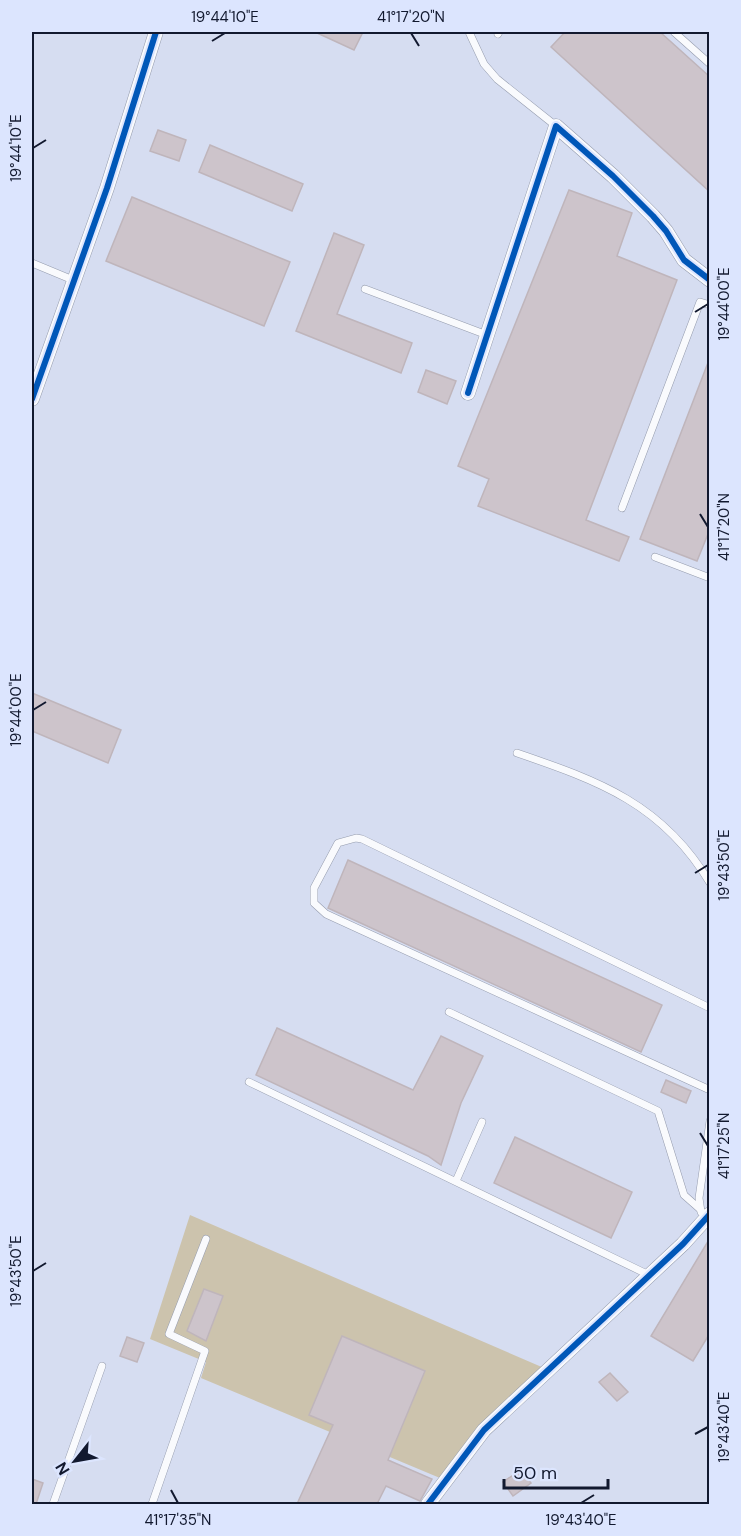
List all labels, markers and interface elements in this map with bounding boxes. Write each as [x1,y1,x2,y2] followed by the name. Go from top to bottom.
[191,7,259,27] text: 19°44'10"E
[377,7,445,27] text: 41°17'20"N
[6,114,26,182] text: 19°44'10"E
[714,267,734,341] text: 19°44'00"E
[714,493,734,561] text: 41°17'20"N
[6,673,26,747] text: 19°44'00"E
[714,829,734,901] text: 19°43'50"E
[714,1113,734,1179] text: 41°17'25"N
[6,1235,26,1307] text: 19°43'50"E
[714,1391,734,1463] text: 19°43'40"E
[45,1431,105,1491] north arrow
[504,1452,608,1490] scale bar
[51,1458,75,1479] text: N
[513,1461,557,1485] text: 50 m
[145,1510,211,1530] text: 41°17'35"N
[545,1510,617,1530] text: 19°43'40"E

